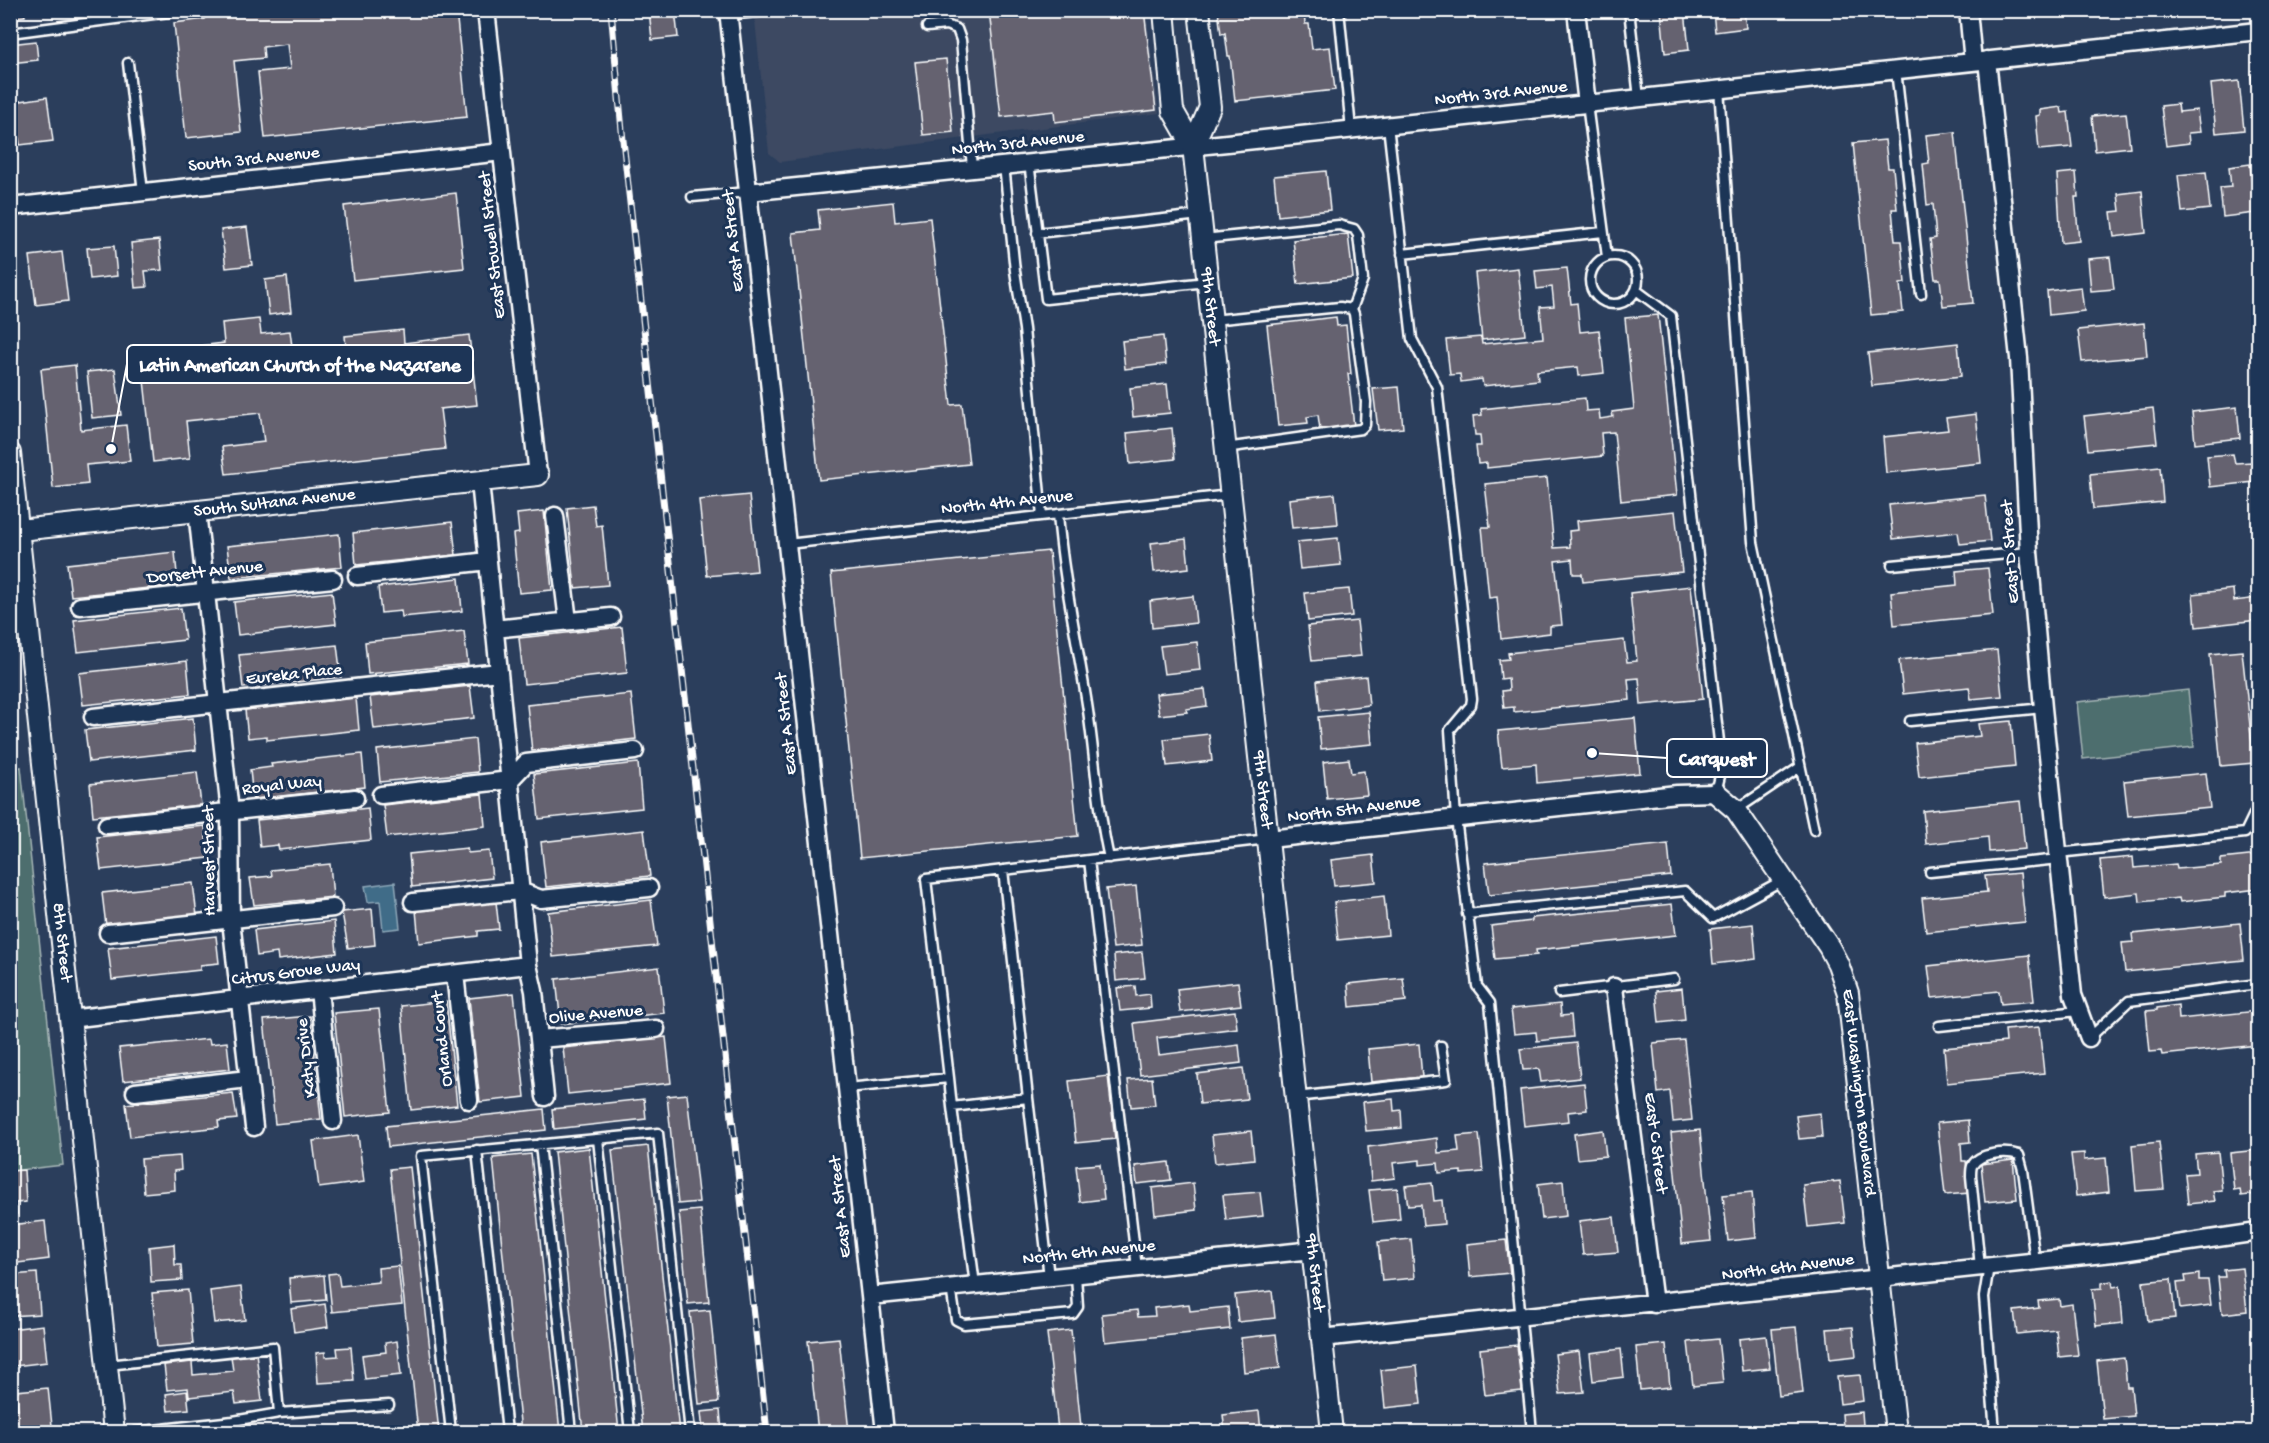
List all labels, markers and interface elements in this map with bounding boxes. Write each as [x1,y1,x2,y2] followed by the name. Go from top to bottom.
[1434,77,1569,111] street label: North 3rd Avenue
[951,127,1086,161] street label: North 3rd Avenue
[187,143,321,177] street label: South 3rd Avenue
[475,169,511,320] street label: East Stowell Street
[718,187,750,293] street label: East A Street
[1196,265,1225,348] street label: 9th Street
[127,345,473,383] callout: Latin American Church of the Nazarene
[139,356,462,379] text: Latin American Church of the Nazarene
[193,484,357,522] street label: South Sultana Avenue
[940,486,1075,520] street label: North 4th Avenue
[1997,498,2025,604] street label: East D Street
[145,556,265,590] street label: Dorsett Avenue
[245,659,344,691] street label: Eureka Place
[771,670,803,776] street label: East A Street
[1667,739,1767,777] callout: Carquest
[1248,748,1277,831] street label: 9th Street
[1678,750,1757,773] text: Carquest
[241,771,323,801] street label: Royal Way
[1286,791,1422,829] street label: North 5th Avenue
[199,804,221,916] street label: Harvest Street
[47,902,77,984] street label: 8th Street
[230,955,362,991] street label: Citrus Grove Way
[1837,988,1881,1199] street label: East Washington Boulevard
[427,989,458,1088] street label: Orland Court
[548,1000,645,1030] street label: Olive Avenue
[292,1017,322,1099] street label: Katy Drive
[1638,1091,1672,1196] street label: East C Street
[825,1153,857,1259] street label: East A Street
[1300,1232,1330,1314] street label: 9th Street
[1022,1236,1157,1270] street label: North 6th Avenue
[1721,1249,1856,1287] street label: North 6th Avenue

